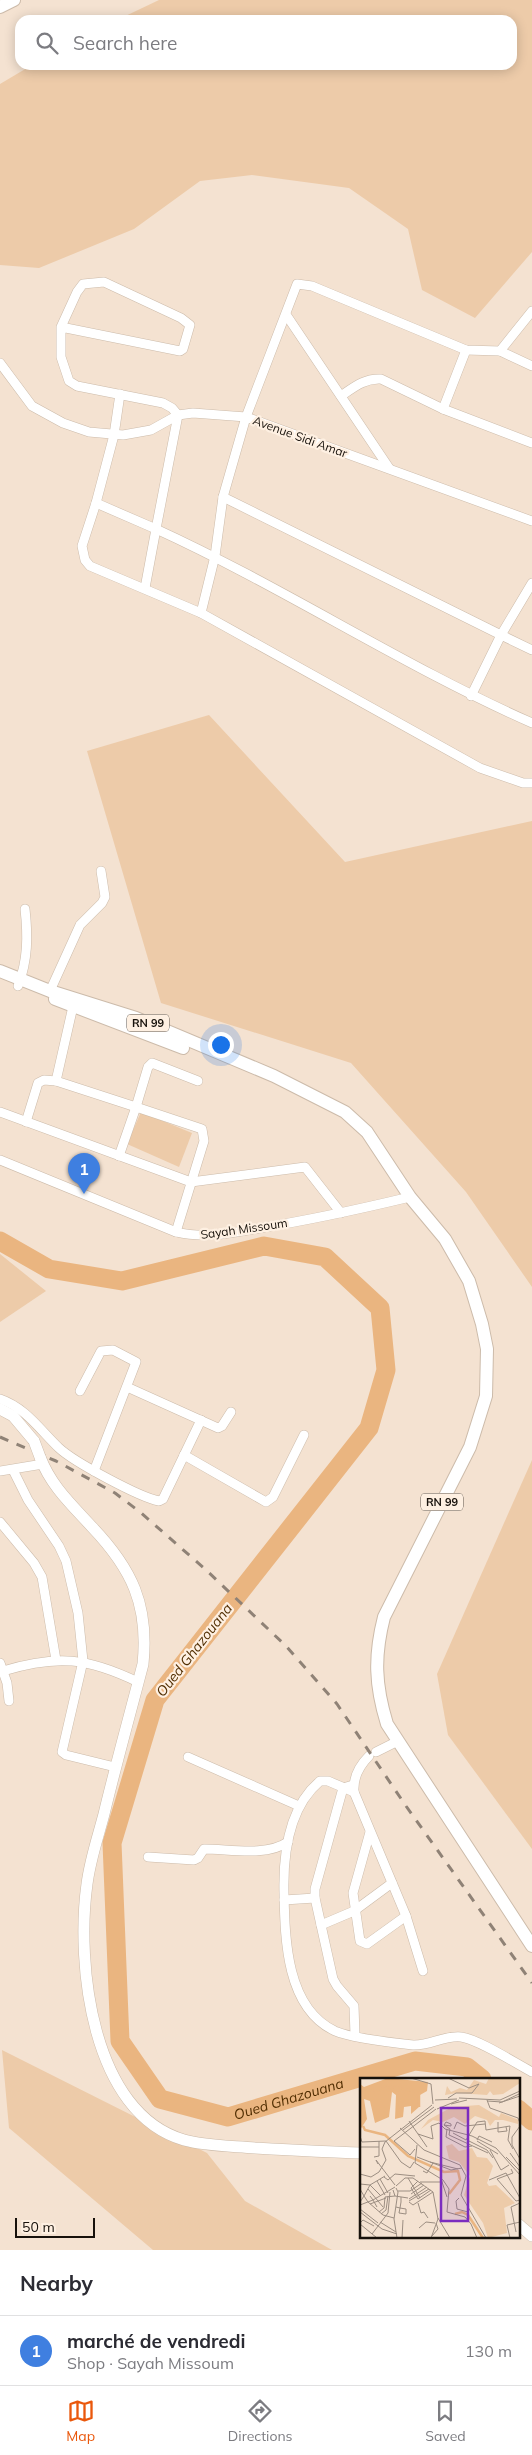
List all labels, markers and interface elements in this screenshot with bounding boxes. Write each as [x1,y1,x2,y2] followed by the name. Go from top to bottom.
[15,15,517,70] search box
[33,29,61,57] icon: search
[73,31,177,55] text: Search here
[251,412,350,461] street label: Avenue Sidi Amar
[127,1014,169,1032] road number: RN 99
[208,1032,234,1058] your location
[68,1153,100,1194] pin: 1
[200,1215,288,1242] street label: Sayah Missoum
[421,1494,463,1510] road number: RN 99
[152,1600,236,1700] water label: Oued Ghazouana
[232,2074,346,2124] water label: Oued Ghazouana
[360,2078,520,2238] inset map
[15,2215,95,2238] scale bar
[22,2218,55,2236] text: 50 m
[20,2270,93,2296] text: Nearby
[67,2329,246,2353] text: marché de vendredi
[31,2341,41,2361] text: 1
[465,2341,512,2361] text: 130 m
[67,2353,234,2373] text: Shop · Sayah Missoum
[66,2397,95,2445] tab: Map
[228,2397,293,2445] tab: Directions
[425,2397,466,2445] tab: Saved

